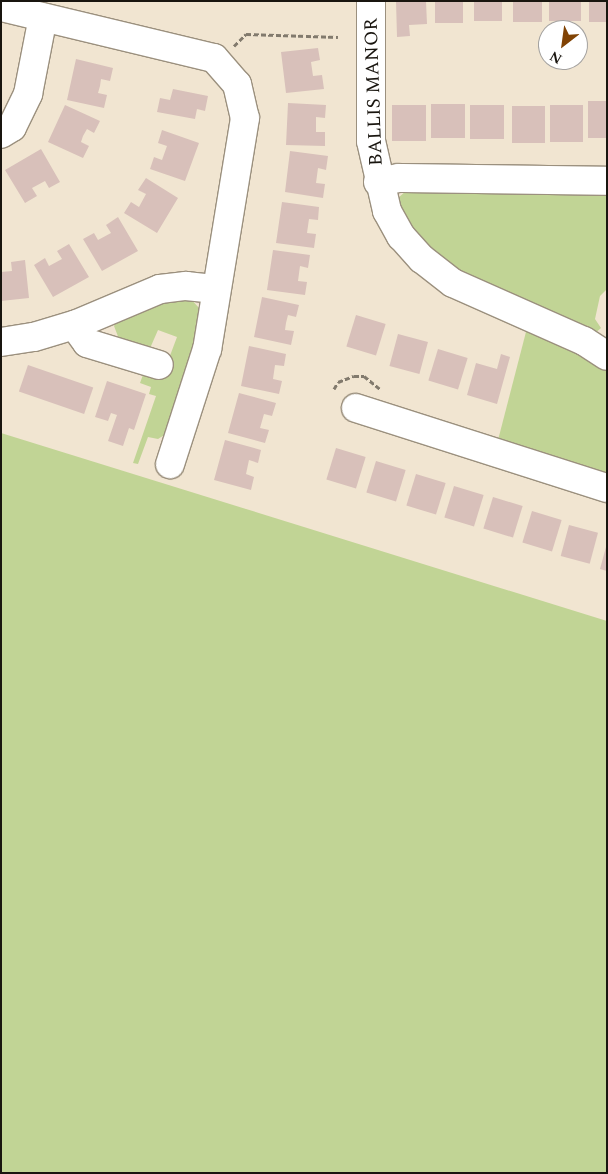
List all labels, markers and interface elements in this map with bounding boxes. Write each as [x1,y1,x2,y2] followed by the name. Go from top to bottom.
[360,18,388,166] street label: BALLIS MANOR
[538,20,588,70] north arrow
[546,46,566,70] text: N

